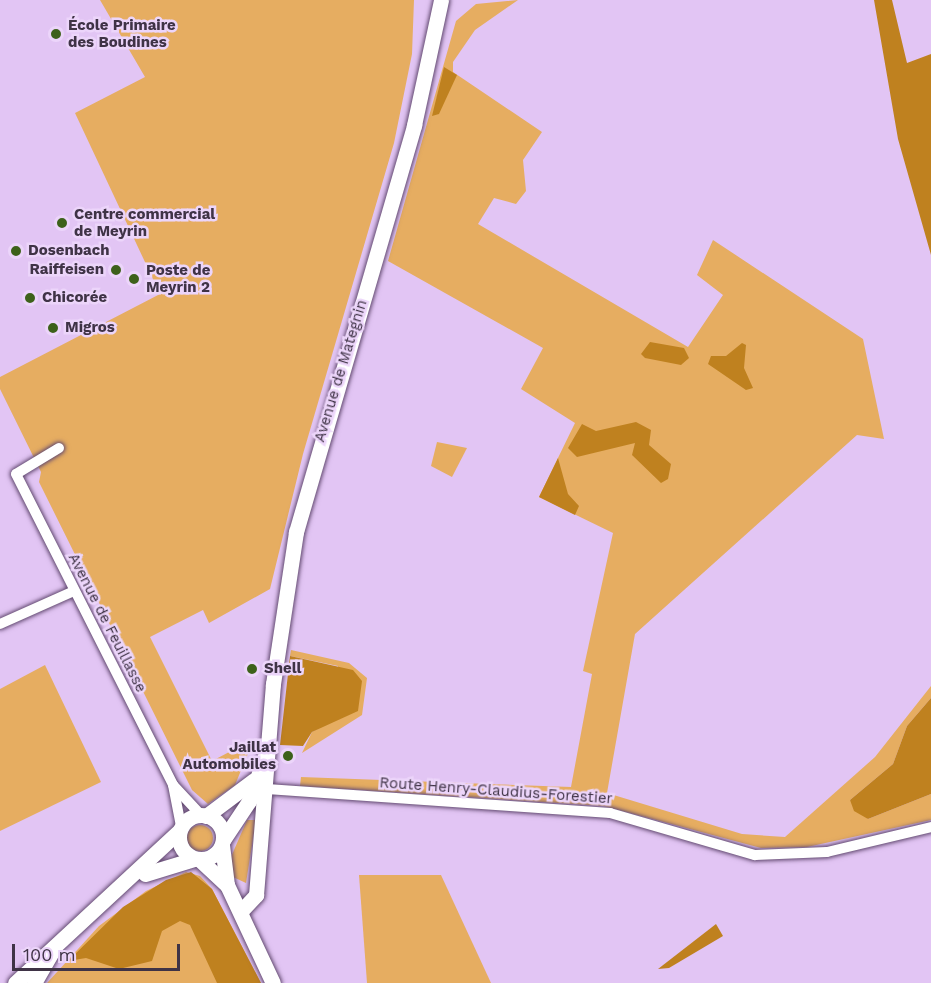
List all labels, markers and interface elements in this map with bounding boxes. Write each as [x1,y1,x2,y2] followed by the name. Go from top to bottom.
[68,16,176,51] place label: École Primaire des Boudines
[49,27,63,41] marker: École Primaire des Boudines
[74,205,215,240] place label: Centre commercial de Meyrin
[55,216,69,230] marker: Centre commercial de Meyrin
[28,242,109,260] place label: Dosenbach
[9,244,23,258] marker: Dosenbach
[29,261,104,279] place label: Raiffeisen
[146,261,210,296] place label: Poste de Meyrin 2
[109,263,123,277] marker: Raiffeisen
[127,272,141,286] marker: Poste de Meyrin 2
[42,289,107,307] place label: Chicorée
[23,291,37,305] marker: Chicorée
[311,298,371,444] street label: Avenue de Mategnin
[65,319,115,337] place label: Migros
[46,321,60,335] marker: Migros
[64,550,150,696] street label: Avenue de Feuillasse
[264,660,301,678] place label: Shell
[245,662,259,676] marker: Shell
[183,738,276,773] place label: Jaillat Automobiles
[281,749,295,763] marker: Jaillat Automobiles
[379,774,613,808] street label: Route Henry-Claudius-Forestier
[15,932,183,970] scale bar
[23,944,76,965] text: 100 m

